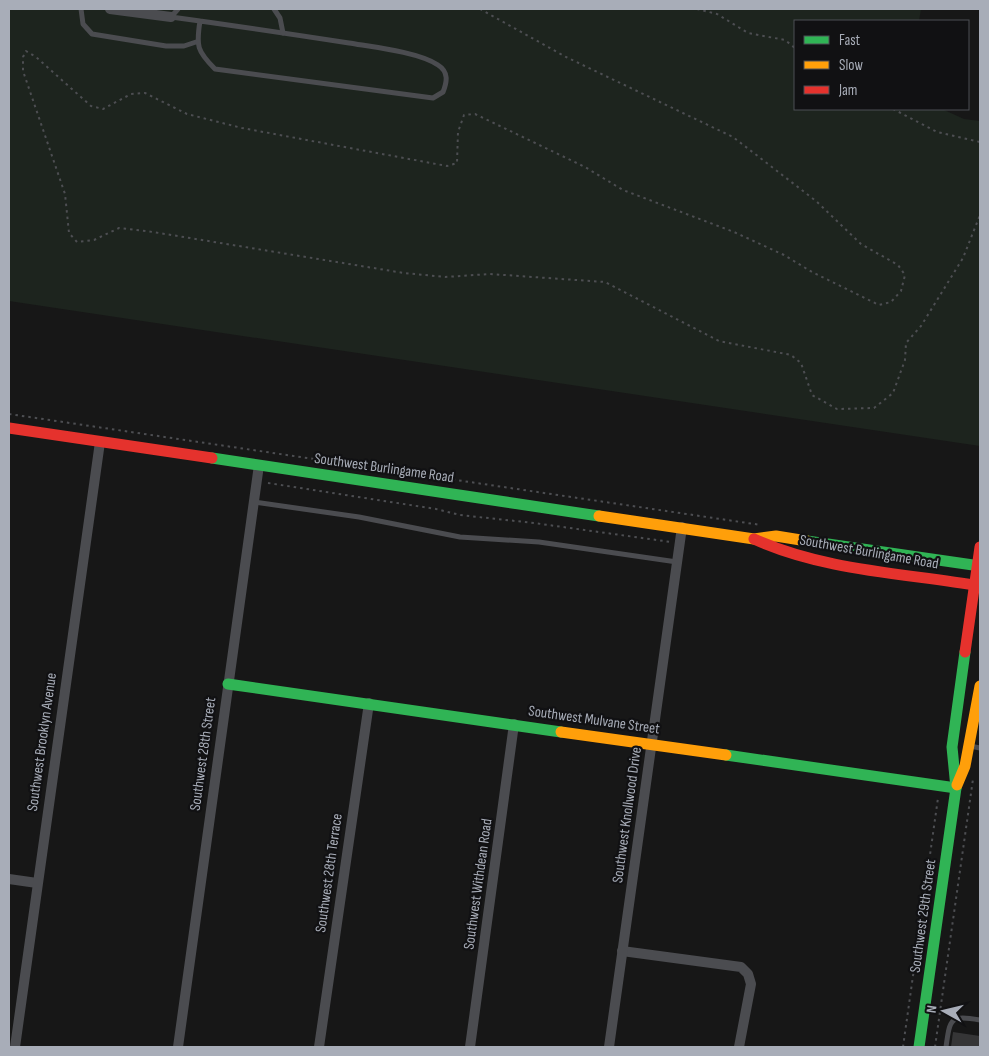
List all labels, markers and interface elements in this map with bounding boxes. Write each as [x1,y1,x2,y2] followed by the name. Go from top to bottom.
[794,20,969,110] legend
[839,31,861,50] text: Fast
[839,56,863,75] text: Slow
[838,81,857,100] text: Jam
[313,449,455,487] street label: Southwest Burlingame Road
[798,530,940,574] street label: Southwest Burlingame Road
[23,672,61,812] street label: Southwest Brooklyn Avenue
[186,696,220,812] street label: Southwest 28th Street
[527,701,661,739] street label: Southwest Mulvane Street
[608,746,646,884] street label: Southwest Knollwood Drive
[311,812,347,934] street label: Southwest 28th Terrace
[459,817,497,951] street label: Southwest Withdean Road
[906,858,940,974] street label: Southwest 29th Street
[919,986,969,1036] north arrow
[923,1004,941,1014] text: N

